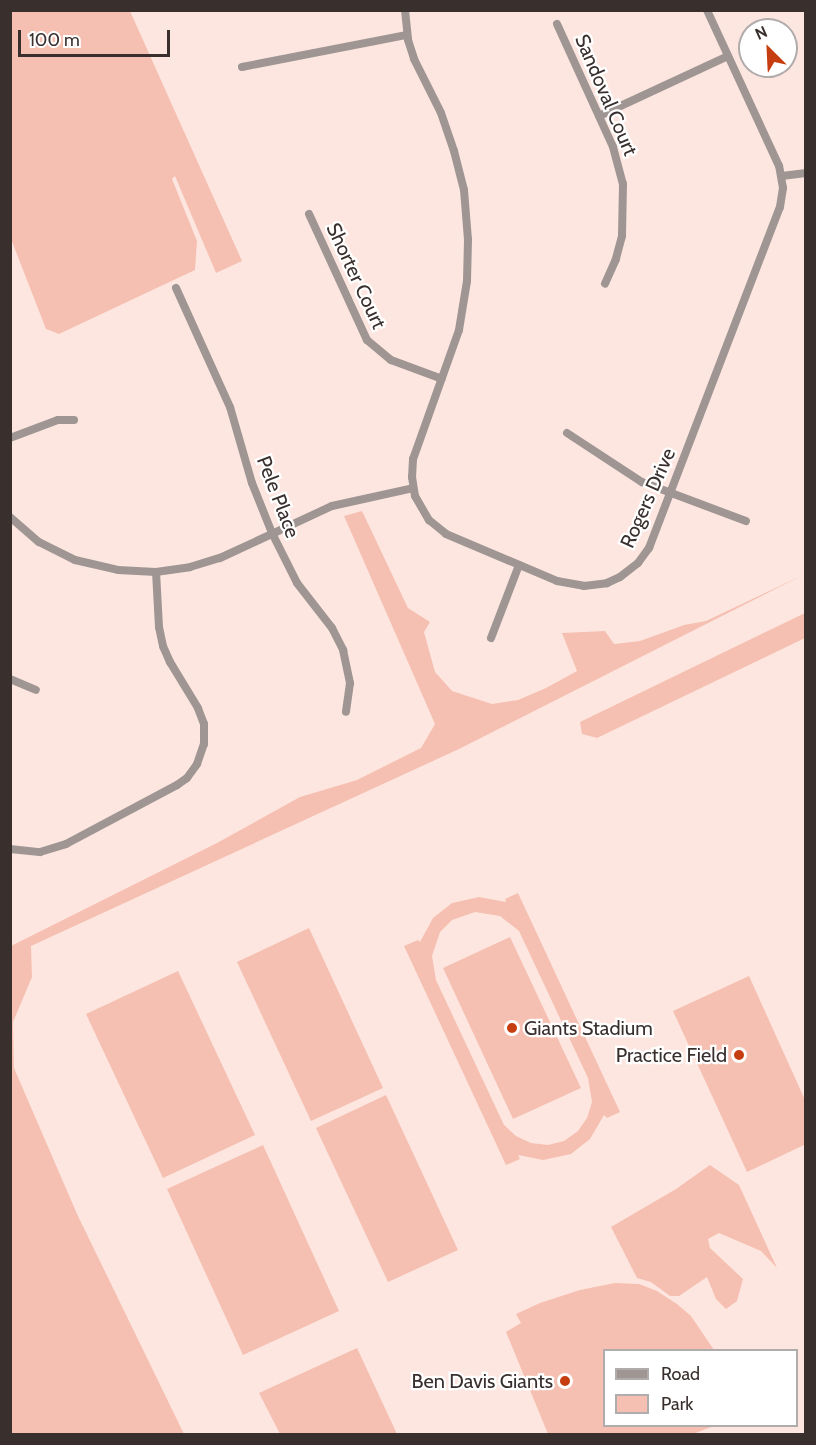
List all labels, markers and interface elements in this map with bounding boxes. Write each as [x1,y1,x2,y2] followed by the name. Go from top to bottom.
[21,18,172,56] scale bar
[738,18,798,78] north arrow
[752,22,770,44] text: N
[29,29,80,51] text: 100 m
[570,31,642,159] street label: Sandoval Court
[321,219,391,333] street label: Shorter Court
[615,444,681,552] street label: Rogers Drive
[251,453,305,541] street label: Pele Place
[524,1016,653,1040] place label: Giants Stadium
[505,1021,519,1035] marker: Giants Stadium
[616,1043,727,1067] place label: Practice Field
[732,1048,746,1062] marker: Practice Field
[603,1349,798,1427] legend
[661,1363,700,1385] text: Road
[411,1369,553,1393] place label: Ben Davis Giants
[558,1374,572,1388] marker: Ben Davis Giants
[661,1393,693,1415] text: Park

